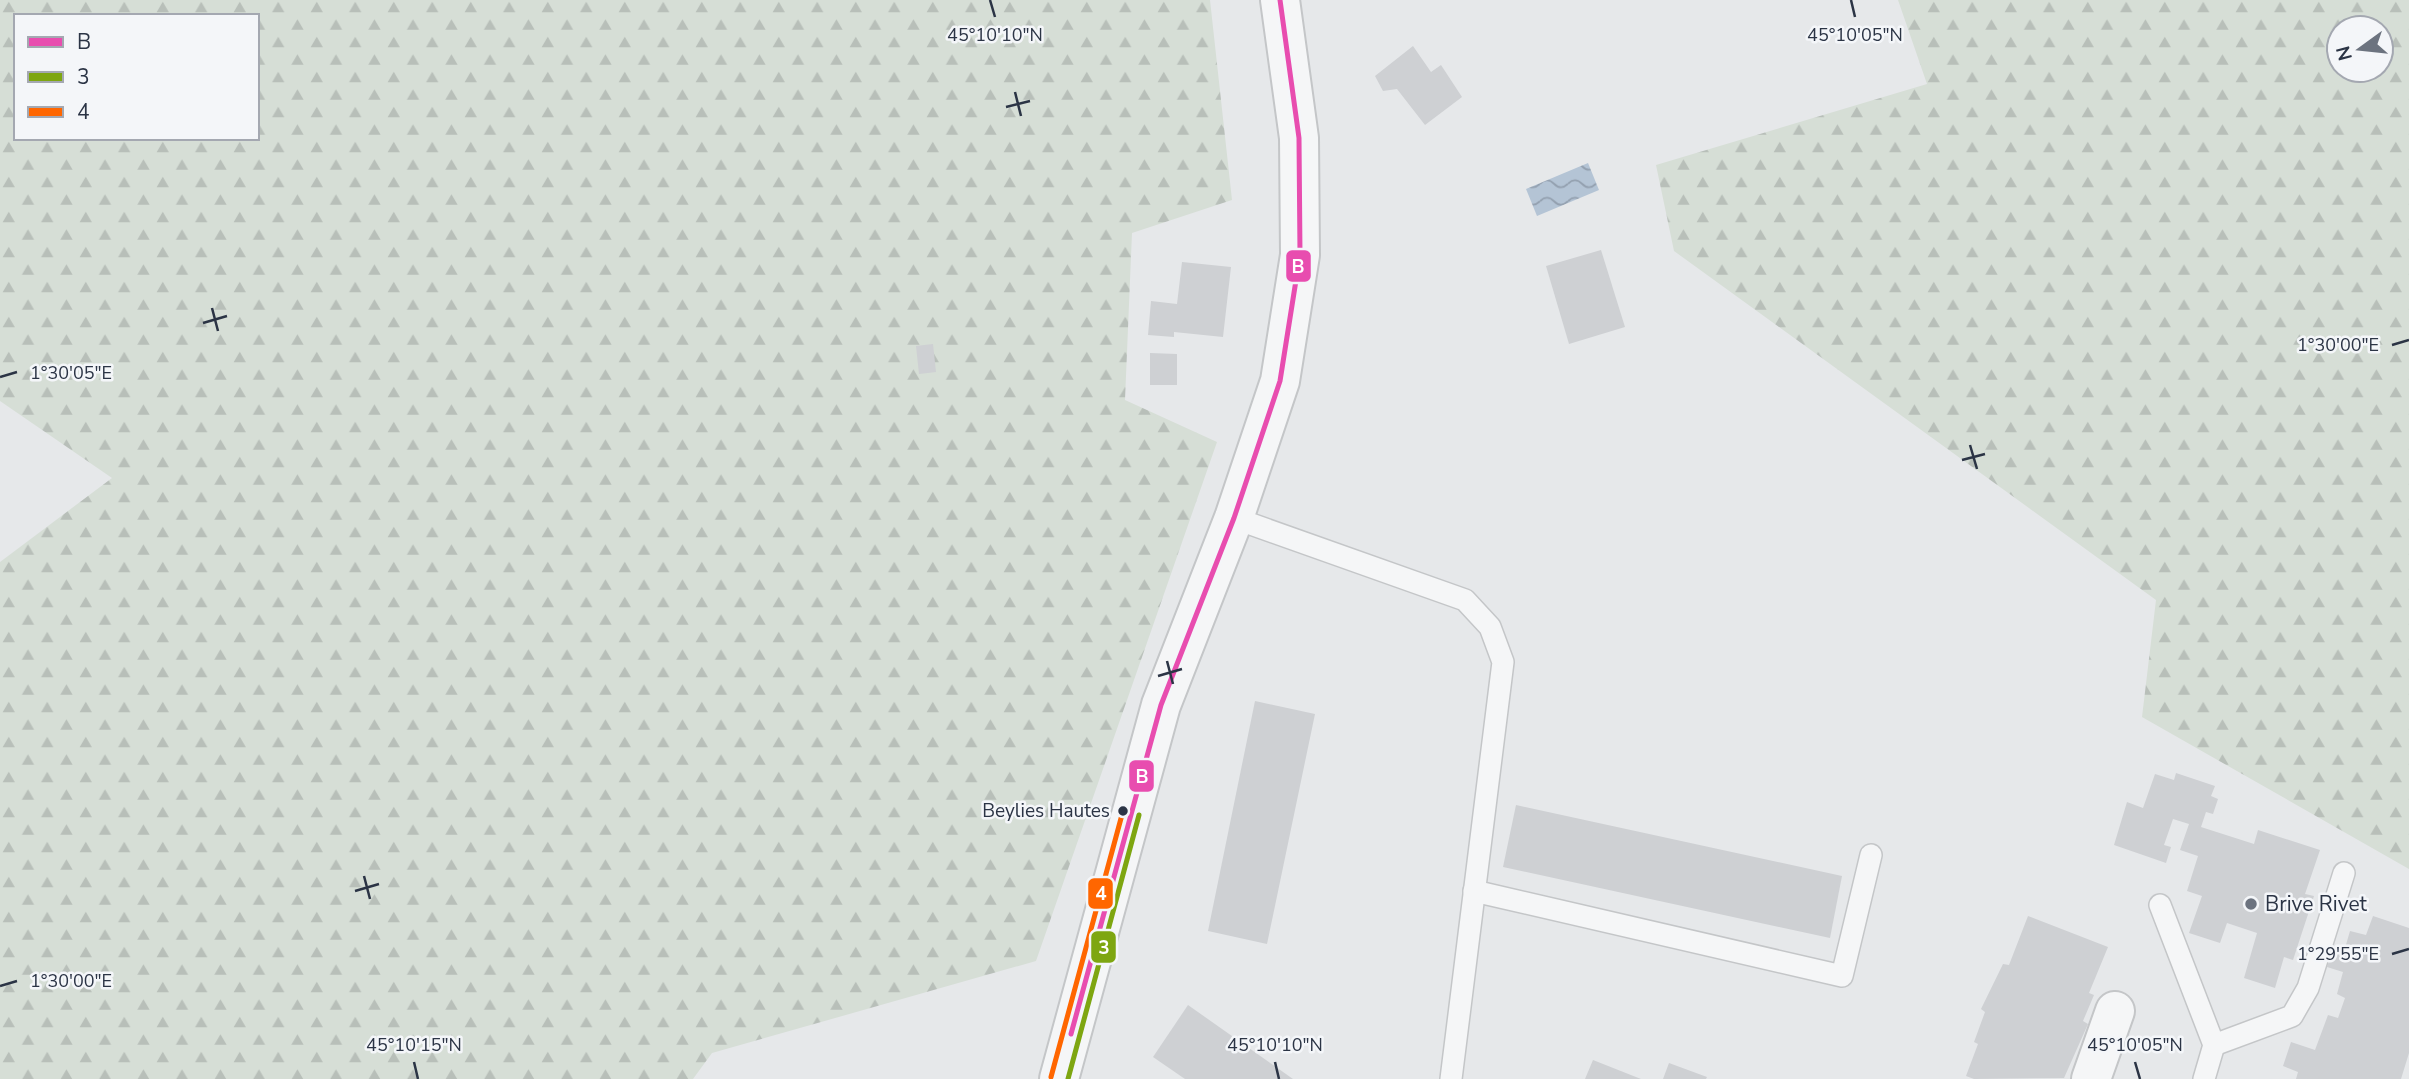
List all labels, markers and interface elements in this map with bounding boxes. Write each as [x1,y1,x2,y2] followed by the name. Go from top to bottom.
[14,14,259,140] legend
[2325,14,2395,84] north arrow
[947,23,1043,47] text: 45°10'10"N
[1807,23,1903,47] text: 45°10'05"N
[77,28,91,56] text: B
[2330,43,2359,63] text: N
[77,63,90,91] text: 3
[77,98,90,126] text: 4
[1285,249,1312,283] line badge: B
[1291,254,1305,280] text: B
[2297,333,2379,357] text: 1°30'00"E
[30,361,112,385] text: 1°30'05"E
[1128,759,1155,793] line badge: B
[1135,764,1149,790] text: B
[982,798,1110,824] place label: Beylies Hautes
[1116,804,1130,818] marker: Beylies Hautes
[1087,877,1114,910] line badge: 4
[1095,881,1107,907] text: 4
[2265,890,2368,918] place label: Brive Rivet
[2243,896,2259,912] marker: Brive Rivet
[1090,930,1117,964] line badge: 3
[1098,935,1110,961] text: 3
[2297,942,2379,966] text: 1°29'55"E
[30,969,112,993] text: 1°30'00"E
[366,1033,462,1057] text: 45°10'15"N
[1227,1033,1323,1057] text: 45°10'10"N
[2087,1033,2183,1057] text: 45°10'05"N

